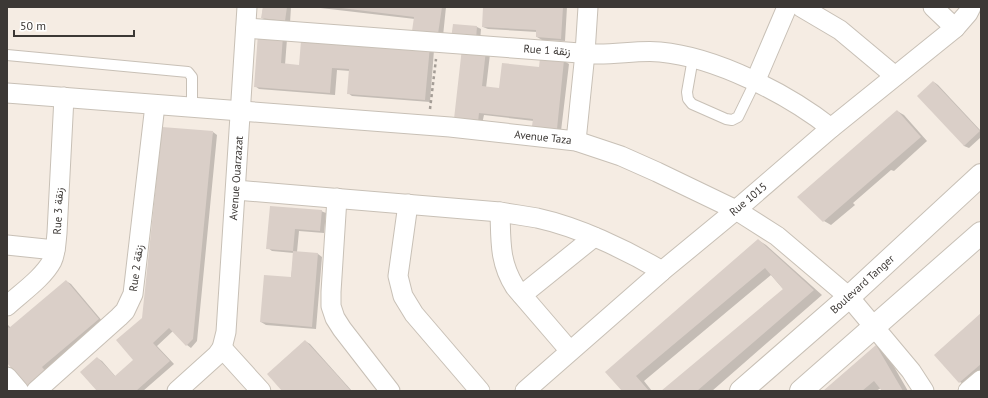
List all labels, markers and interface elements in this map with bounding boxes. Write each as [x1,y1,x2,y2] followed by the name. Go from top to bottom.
[14,12,134,38] scale bar
[20,18,46,33] text: 50 m
[523,41,571,59] street label: Rue 1 زنقة
[514,127,572,147] street label: Avenue Taza
[226,135,246,221] street label: Avenue Ouarzazat
[726,179,770,219] street label: Rue 1015
[50,187,66,235] street label: Rue 3 زنقة
[126,243,146,292] street label: Rue 2 زنقة
[827,251,897,316] street label: Boulevard Tanger

